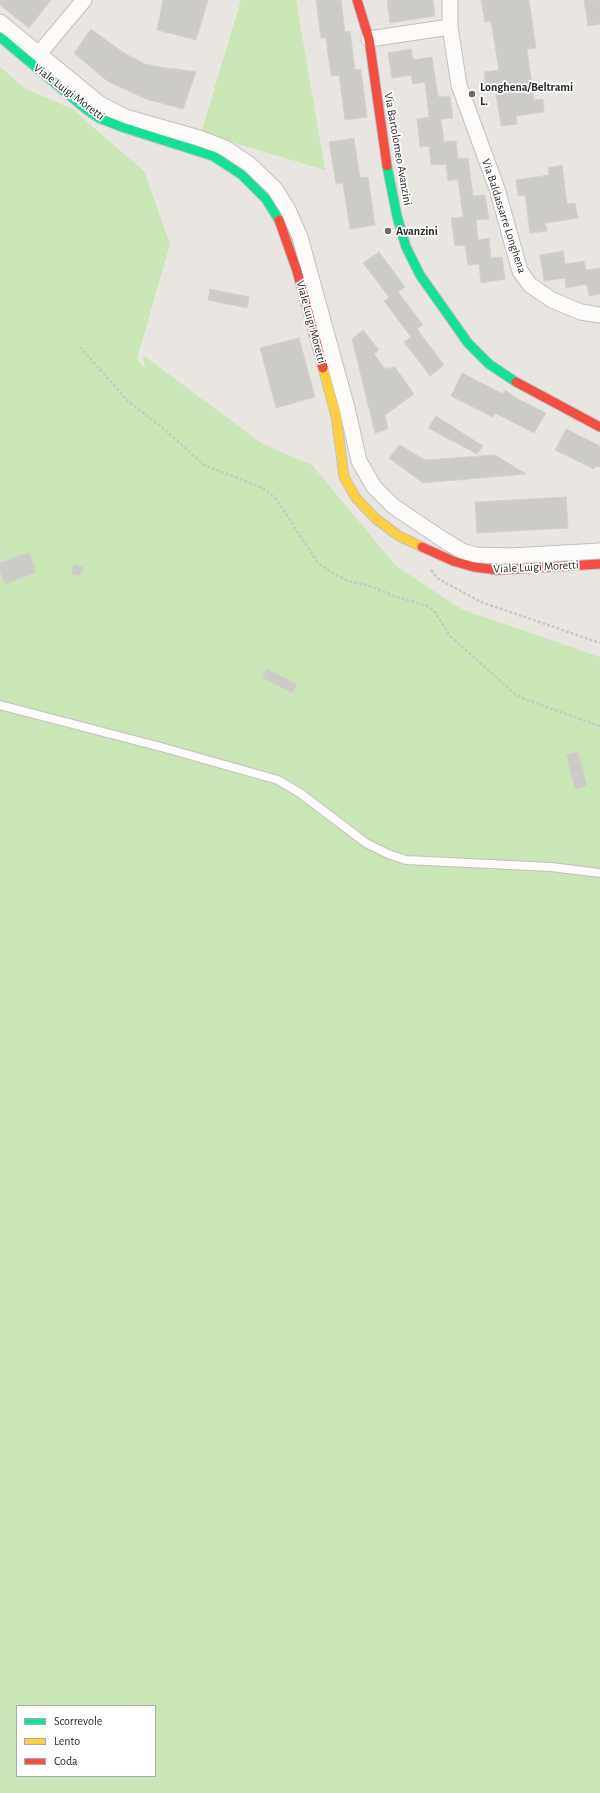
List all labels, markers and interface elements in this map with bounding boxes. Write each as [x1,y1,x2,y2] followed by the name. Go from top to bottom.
[31,61,107,123] street label: Viale Luigi Moretti
[480,80,573,108] place label: Longhena/Beltrami L.
[467,89,477,99] marker: Longhena/Beltrami L.
[381,91,415,207] street label: Via Bartolomeo Avanzini
[479,157,529,275] street label: Via Baldassarre Longhena
[396,224,438,238] place label: Avanzini
[383,226,393,236] marker: Avanzini
[293,279,329,365] street label: Viale Luigi Moretti
[493,558,579,576] street label: Viale Luigi Moretti
[16,1705,156,1777] legend
[54,1715,102,1727] text: Scorrevole
[54,1735,80,1747] text: Lento
[54,1755,78,1767] text: Coda

